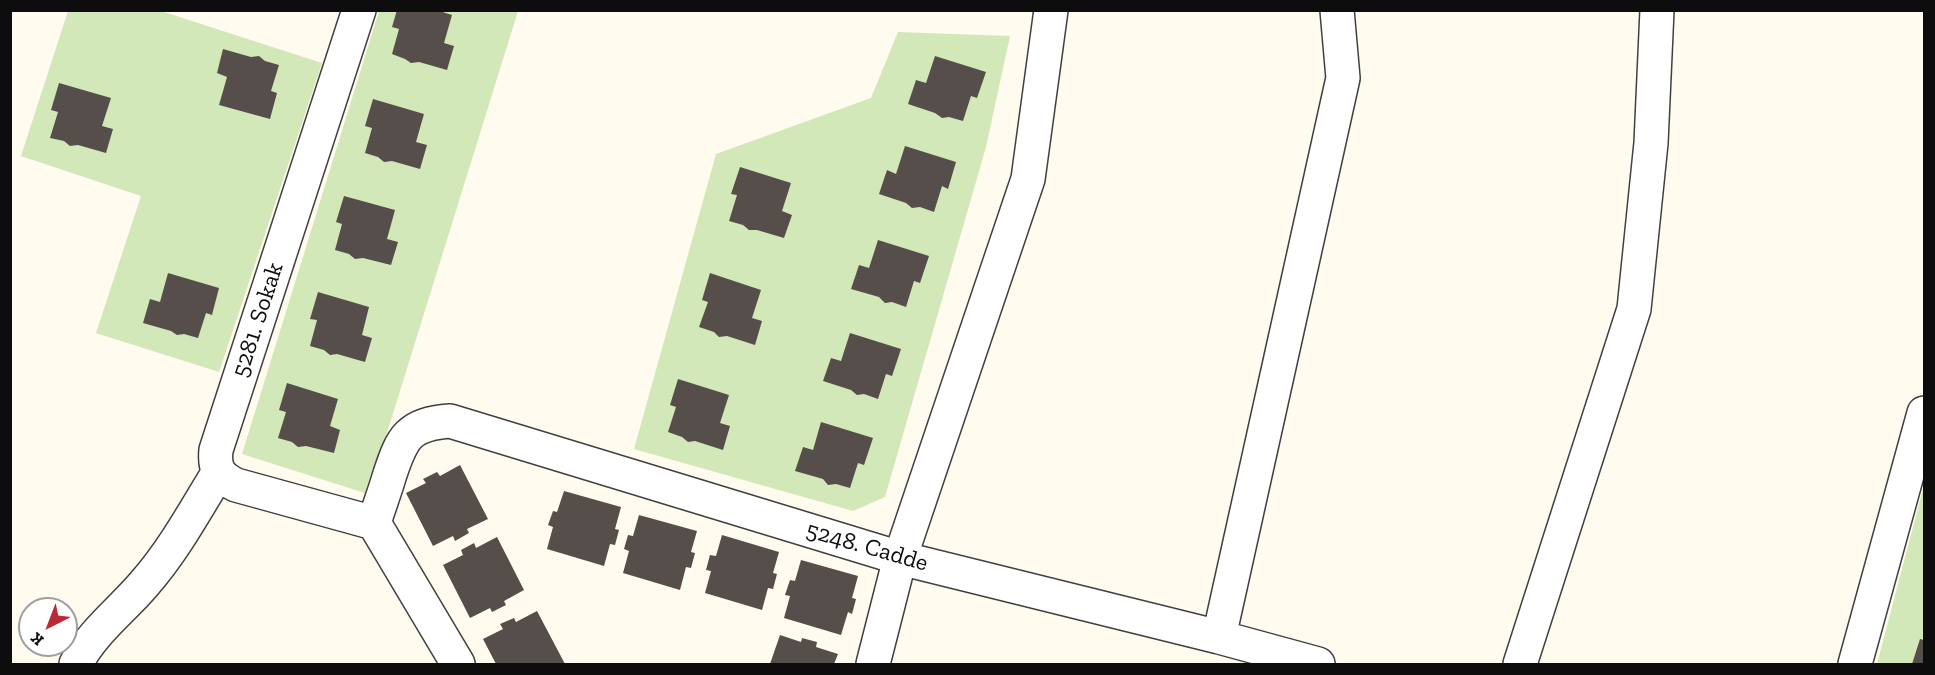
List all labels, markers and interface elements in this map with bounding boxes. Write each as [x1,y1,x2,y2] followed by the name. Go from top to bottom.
[226,259,290,381] street label: 5281. Sokak
[803,516,931,578] street label: 5248. Cadde
[18,597,78,657] north arrow
[27,629,47,650] text: K

